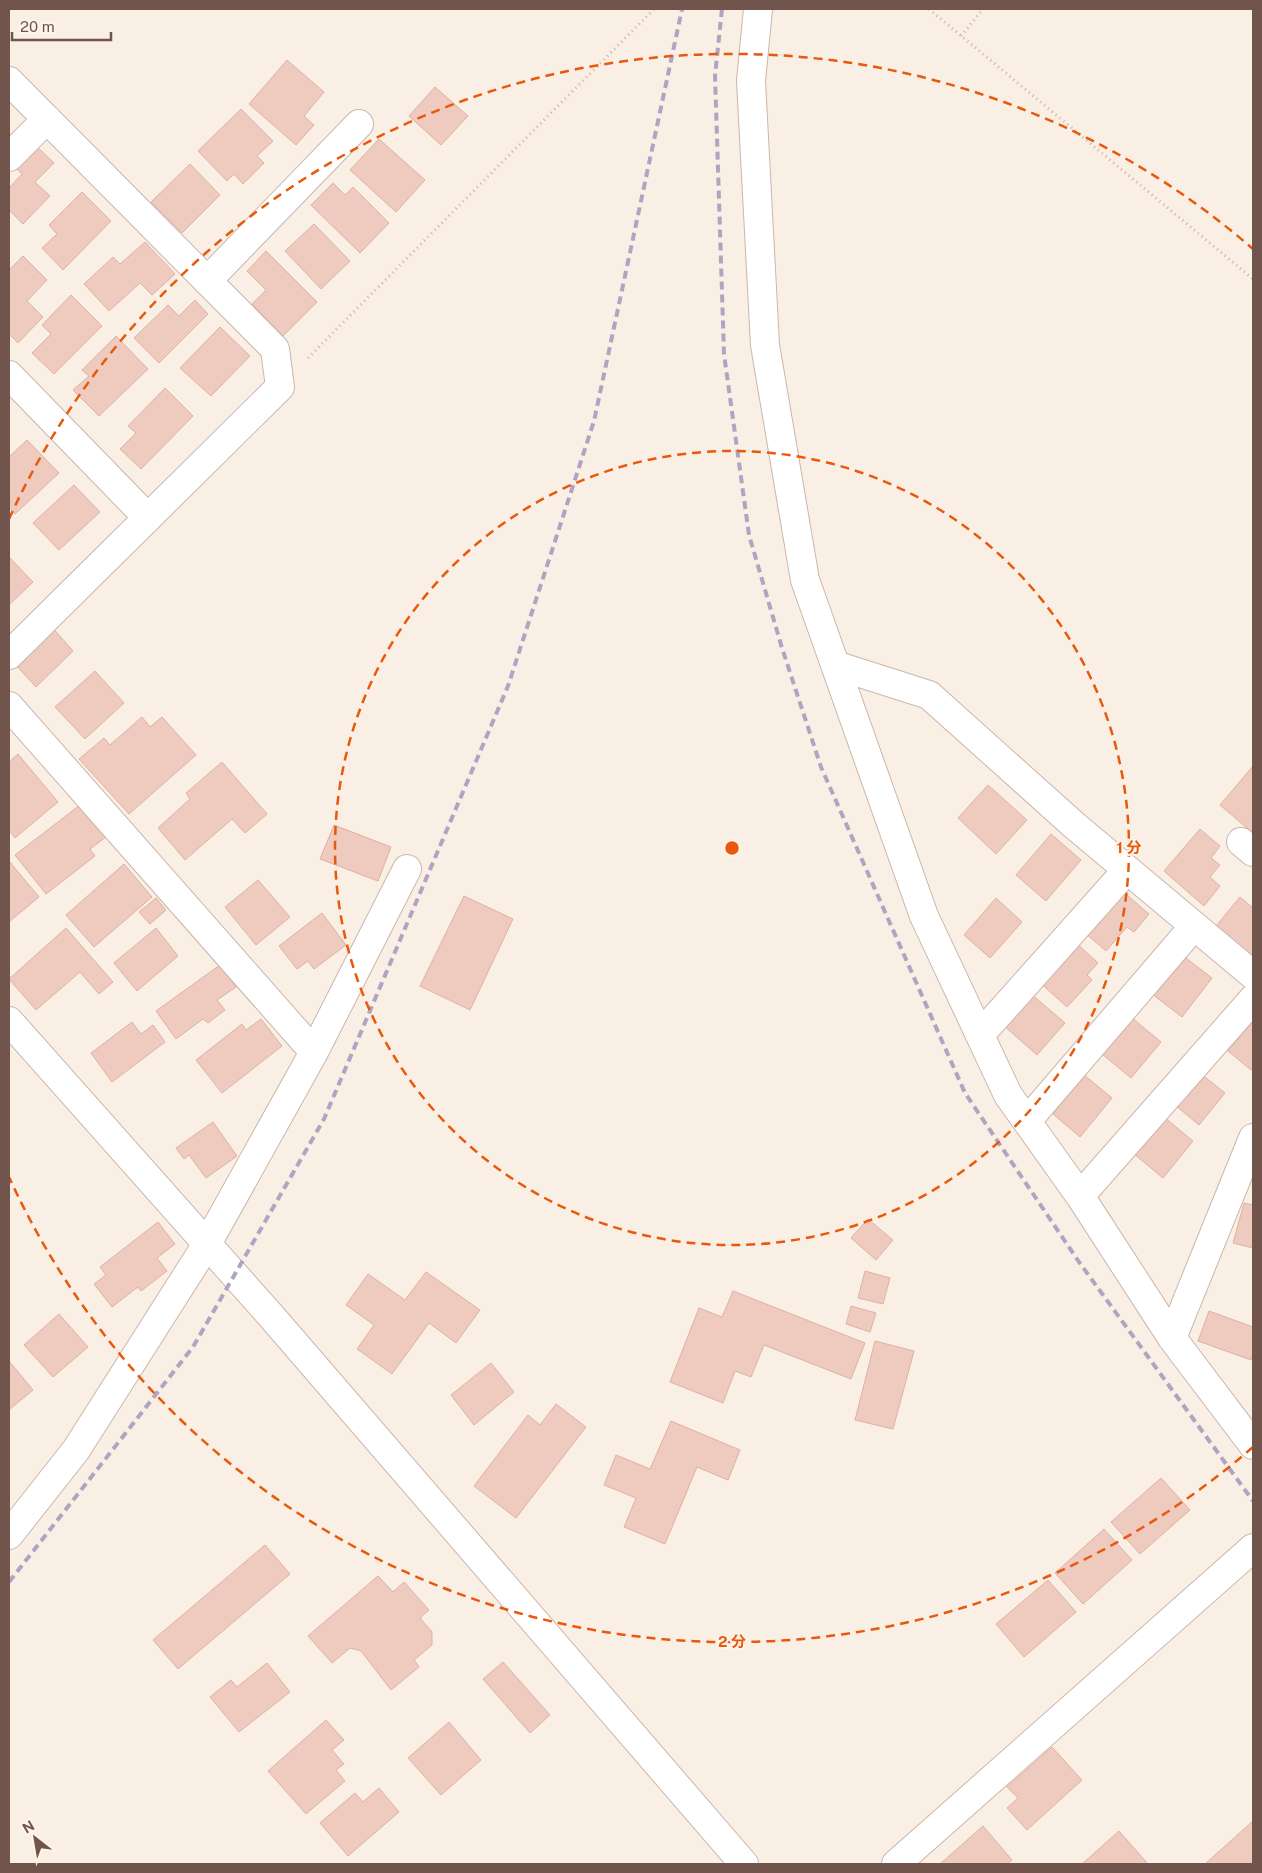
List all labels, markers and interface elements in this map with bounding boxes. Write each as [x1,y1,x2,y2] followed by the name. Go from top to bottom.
[12,10,111,42] scale bar
[20,18,55,35] text: 20 m
[723,839,741,857] centre of rings
[1117,839,1141,856] text: 1 分
[718,1633,746,1650] text: 2 分
[10,1813,60,1863] north arrow
[19,1817,37,1837] text: N

